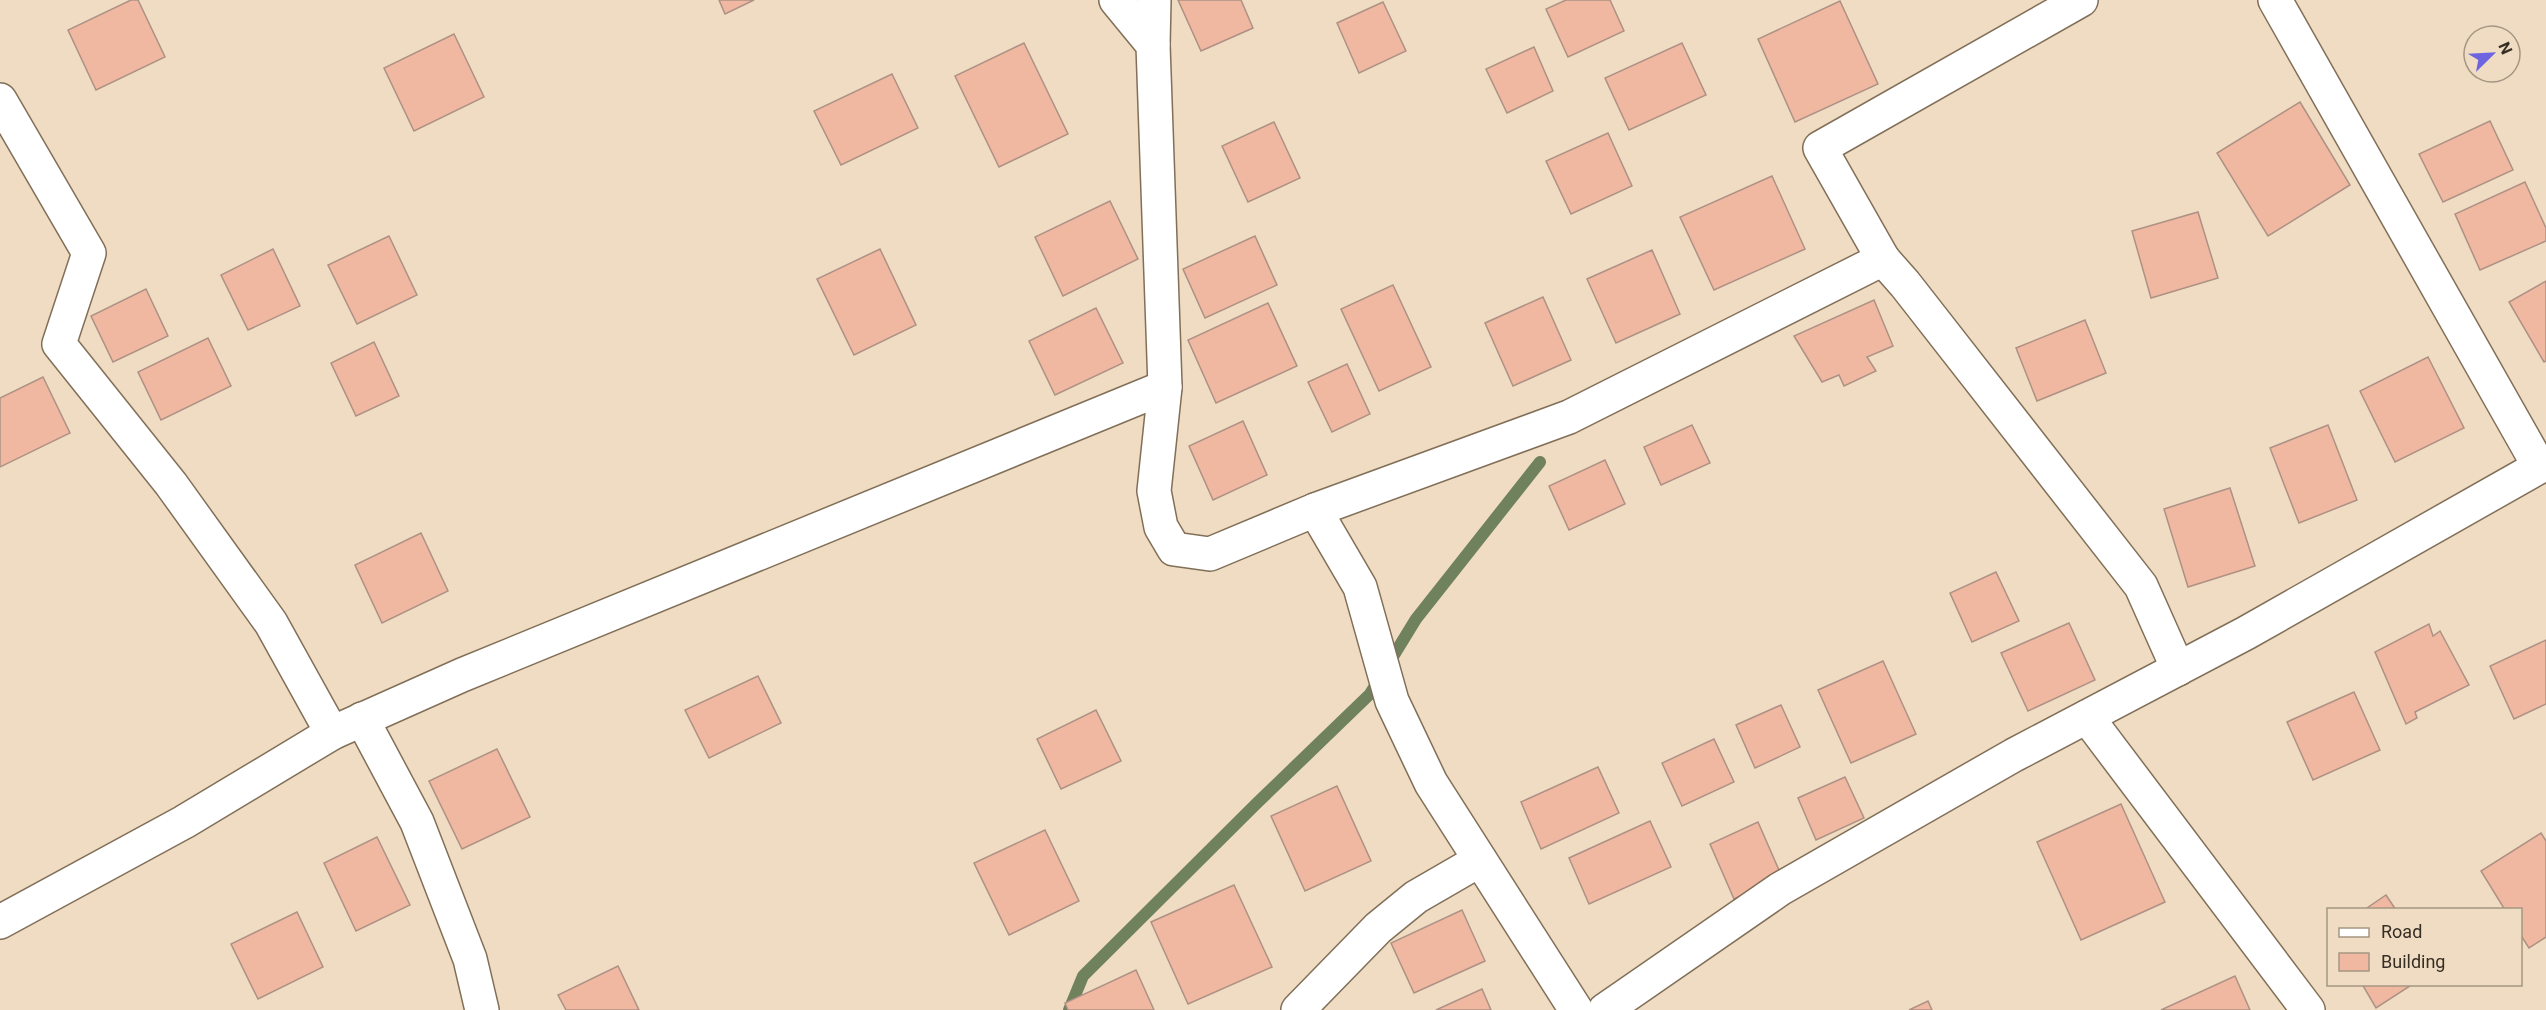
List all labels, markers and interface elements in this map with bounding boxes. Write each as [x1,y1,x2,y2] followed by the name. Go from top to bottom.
[2462,24,2522,84] north arrow
[2494,39,2516,57] text: N
[2327,908,2522,986] legend
[2381,921,2422,942] text: Road
[2381,951,2445,972] text: Building

